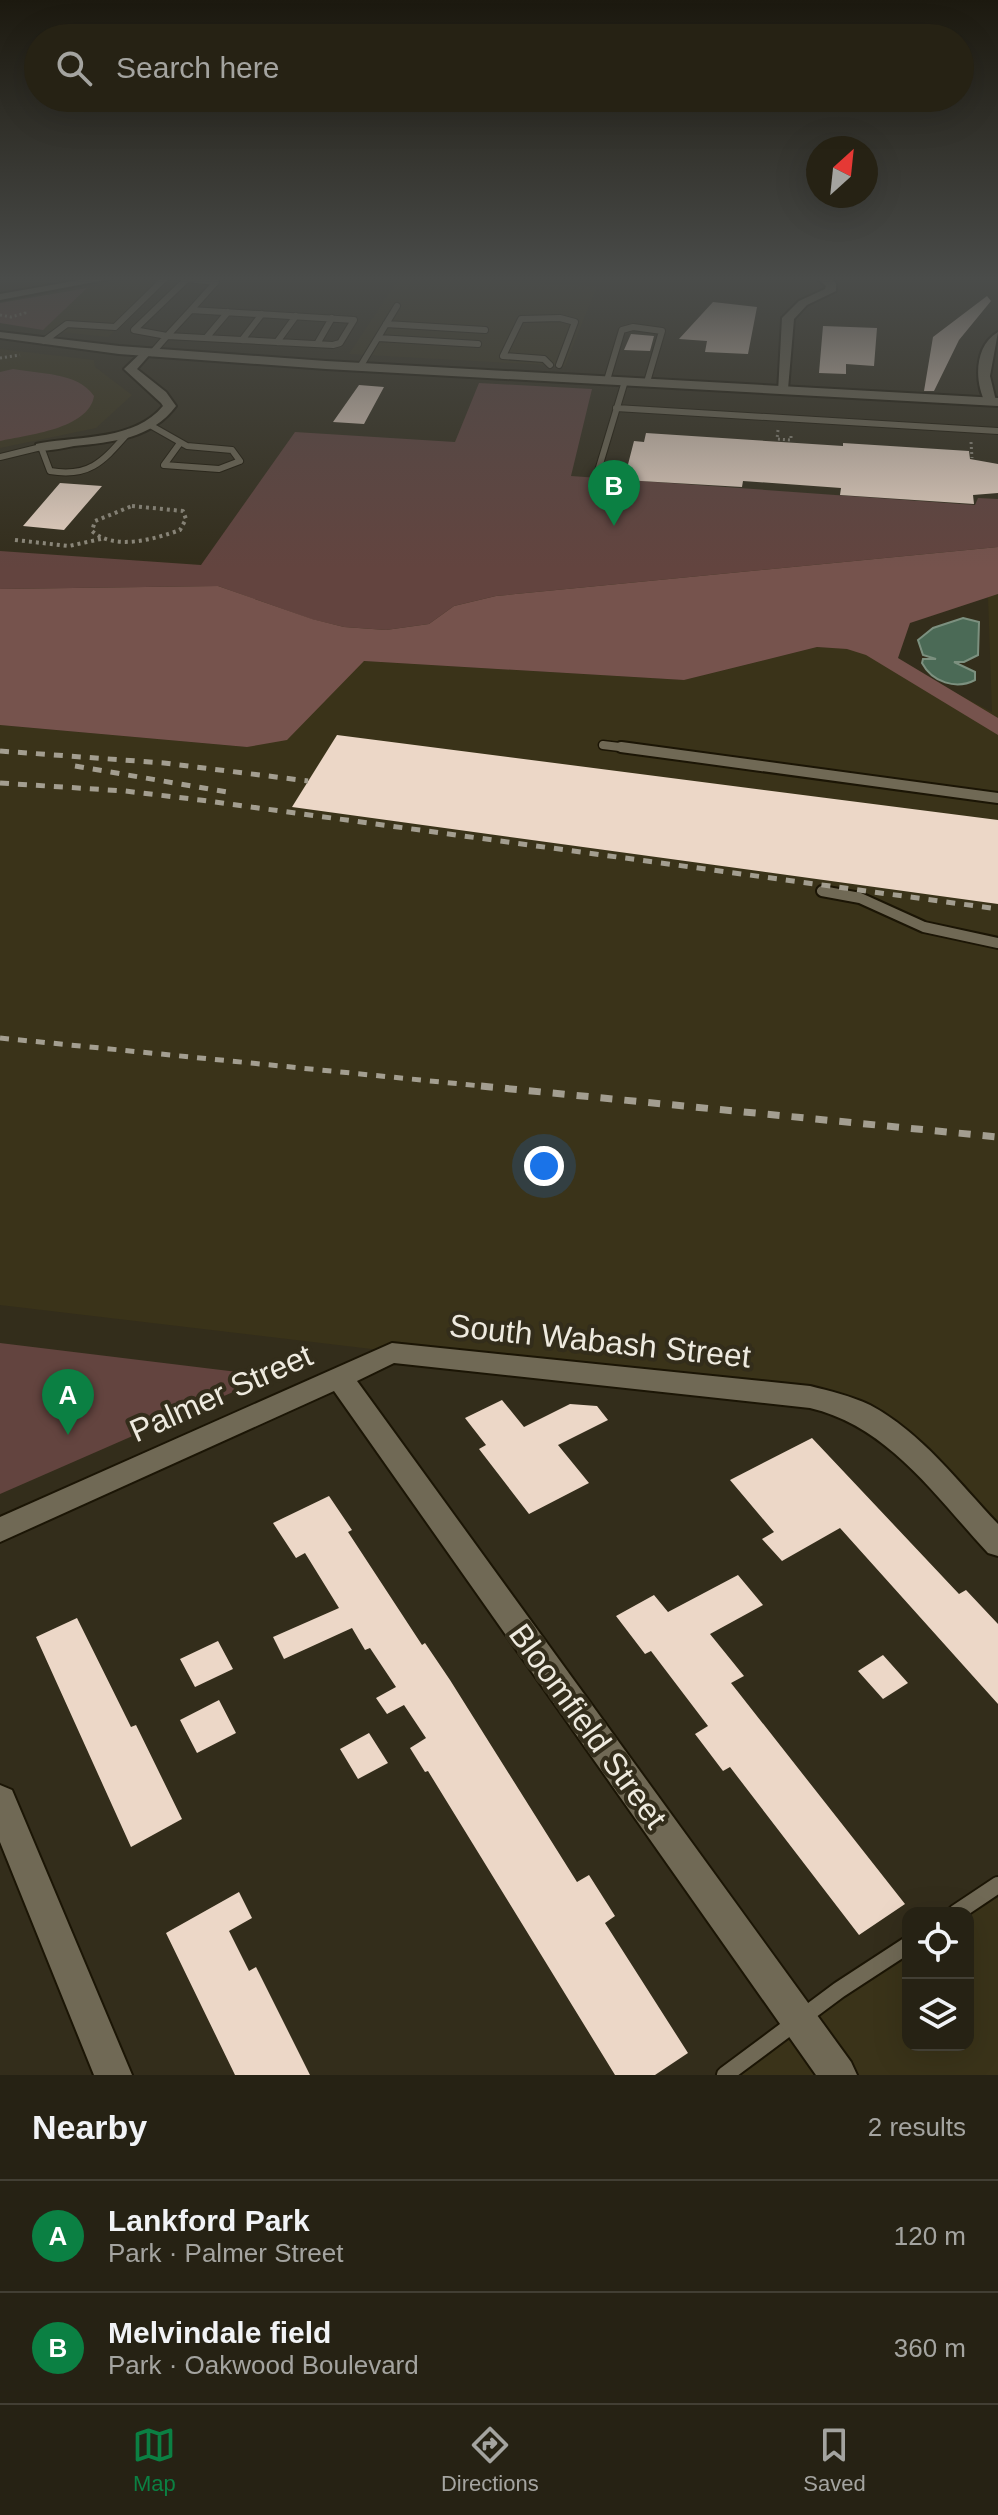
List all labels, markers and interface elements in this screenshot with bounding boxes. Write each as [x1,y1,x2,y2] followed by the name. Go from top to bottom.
[24,24,974,112] search box
[52,46,96,90] icon: search
[116,51,279,84] text: Search here
[806,136,878,208] north arrow
[588,460,640,526] pin: B
[524,1146,564,1186] your location
[447,1307,753,1375] street label: South Wabash Street
[124,1337,318,1449] street label: Palmer Street
[42,1369,94,1435] pin: A
[502,1617,674,1835] street label: Bloomfield Street
[902,1907,974,2051] map controls
[902,1907,974,1979] button: locate
[902,1979,974,2051] button: layers
[32,2108,147,2146] text: Nearby
[868,2112,966,2142] text: 2 results
[108,2204,310,2237] text: Lankford Park
[49,2221,67,2251] text: A
[894,2221,966,2251] text: 120 m
[108,2238,344,2268] text: Park · Palmer Street
[108,2316,331,2349] text: Melvindale field
[49,2333,67,2363] text: B
[894,2333,966,2363] text: 360 m
[108,2350,419,2380] text: Park · Oakwood Boulevard
[132,2423,176,2497] tab: Map
[441,2423,539,2497] tab: Directions
[803,2423,866,2497] tab: Saved

